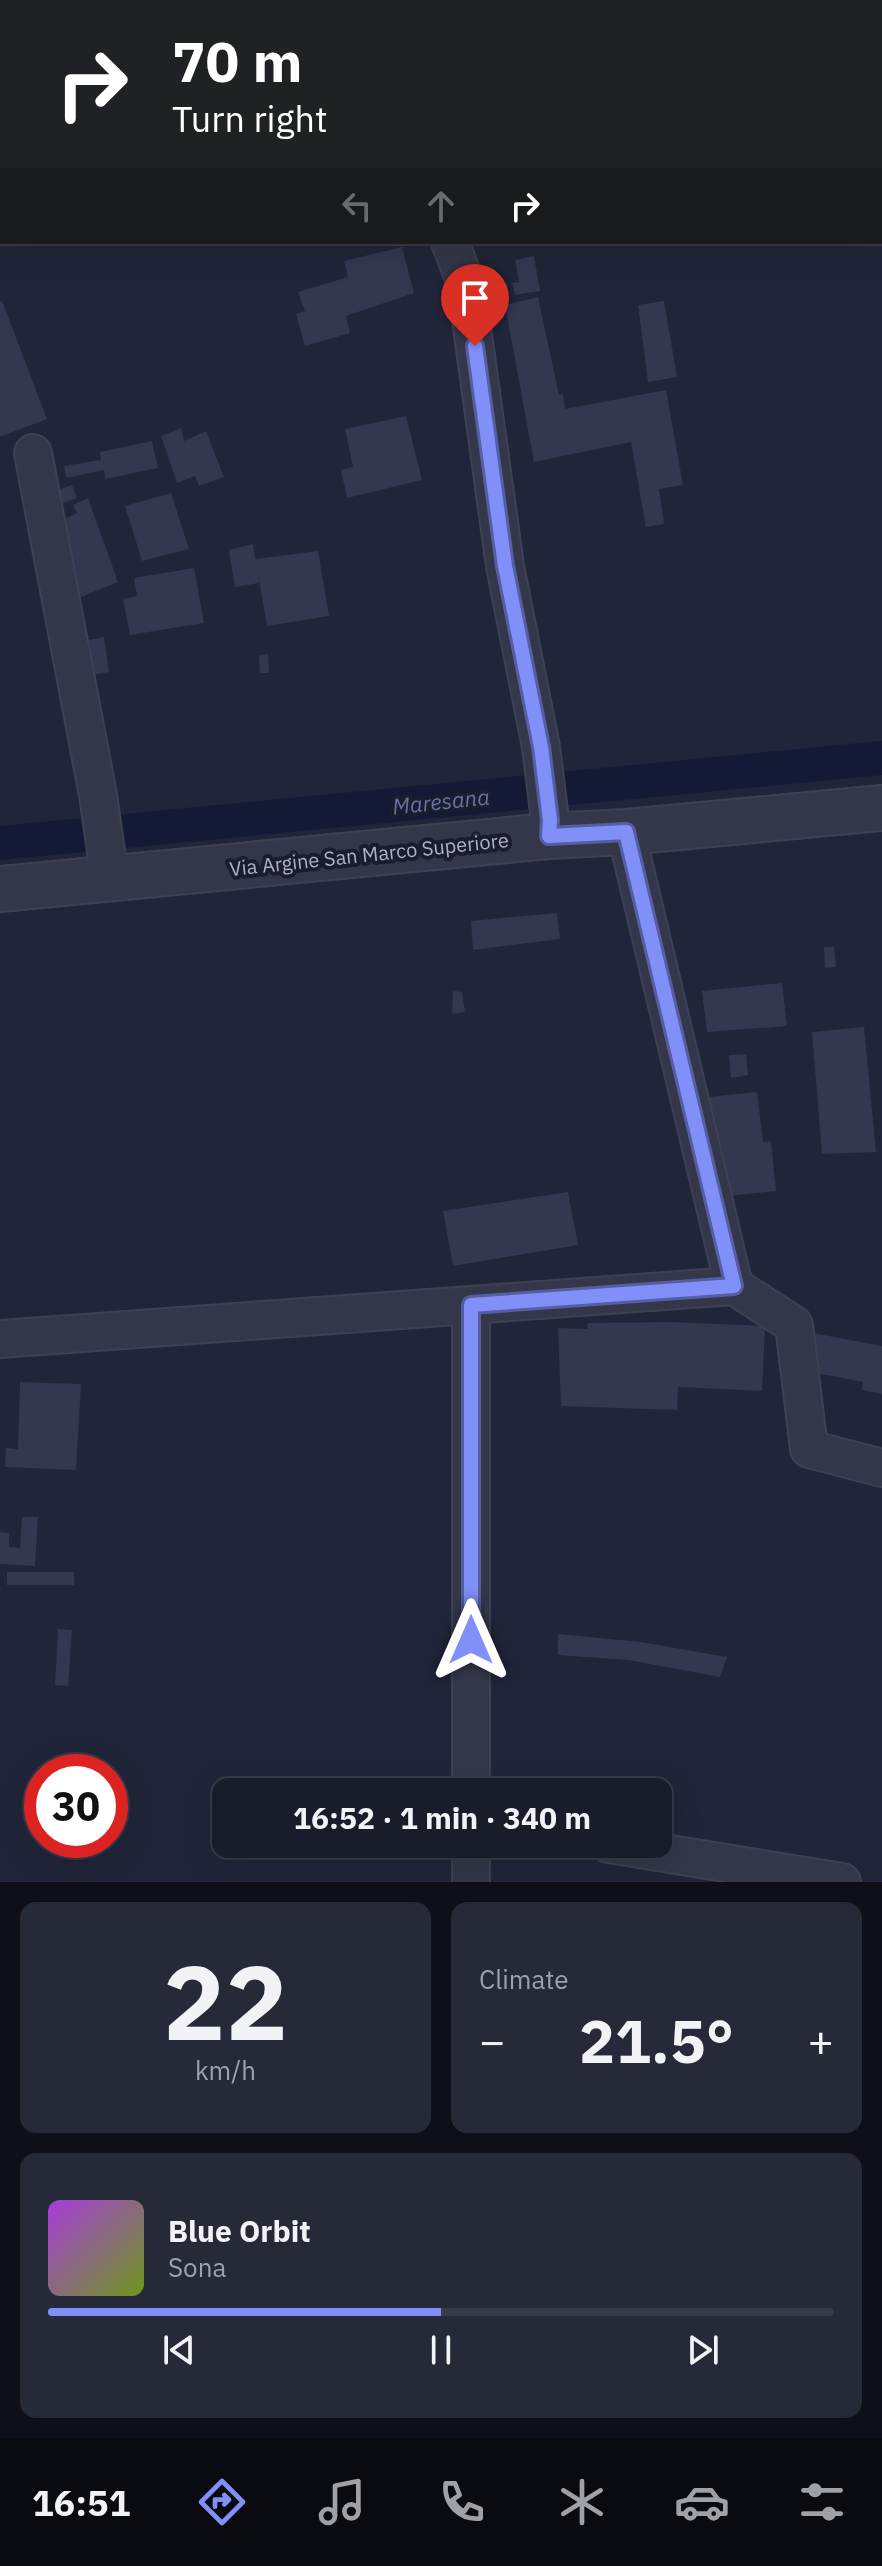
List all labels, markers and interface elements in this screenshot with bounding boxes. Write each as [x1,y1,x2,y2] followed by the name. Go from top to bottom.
[172,25,302,97] text: 70 m
[40,32,144,136] icon: right
[172,95,328,142] text: Turn right
[335,184,379,228] icon: left
[419,184,463,228] icon: ahead
[503,184,547,228] icon: right
[441,264,509,346] pin
[453,276,497,320] icon: arrive
[391,781,491,821] water label: Maresana
[228,826,510,882] street label: Via Argine San Marco Superiore
[429,1598,513,1682] position arrow
[24,1754,128,1858] speed limit sign: 30
[293,1798,591,1837] text: 16:52 · 1 min · 340 m
[163,1933,288,2069] text: 22
[479,1962,569,1996] text: Climate
[579,2001,734,2080] text: 21.5°
[479,2012,505,2069] text: −
[808,2012,834,2069] text: +
[195,2053,256,2087] text: km/h
[168,2211,311,2250] text: Blue Orbit
[168,2250,226,2284] text: Sona
[157,2328,201,2372] icon: previous
[419,2328,463,2372] icon: pause
[681,2328,725,2372] icon: next
[194,2474,250,2530] icon: directions
[314,2474,370,2530] icon: music
[434,2474,490,2530] icon: phone
[554,2474,610,2530] icon: climate
[674,2474,730,2530] icon: car
[794,2474,850,2530] icon: filters
[32,2479,130,2526] text: 16:51

